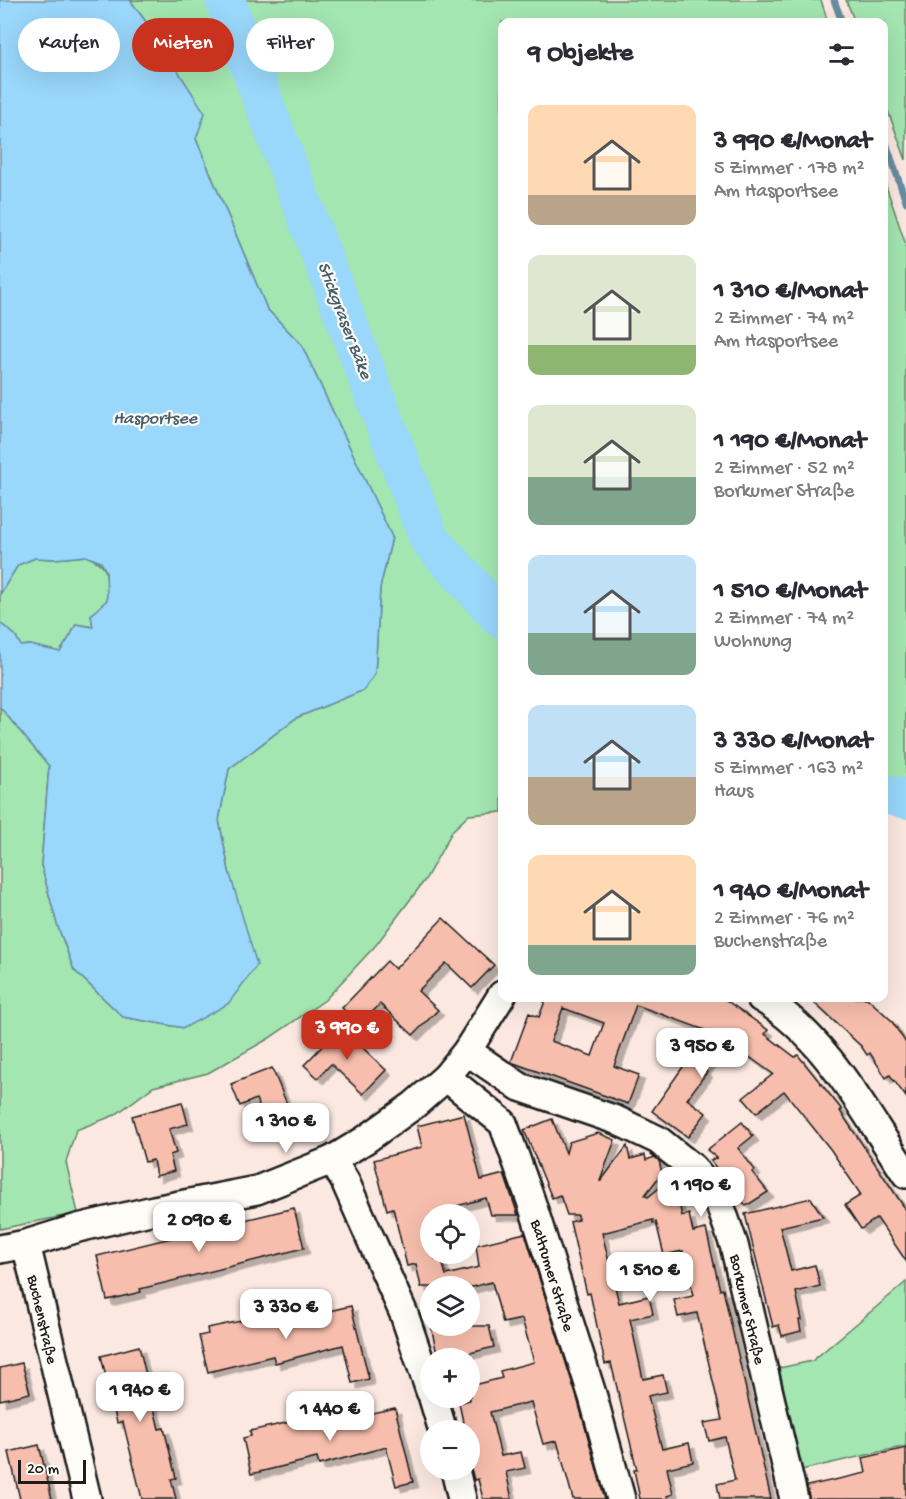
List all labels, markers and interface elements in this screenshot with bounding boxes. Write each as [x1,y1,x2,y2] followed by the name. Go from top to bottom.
[18,18,120,72] chip: Kaufen
[132,18,234,72] chip: Mieten
[246,18,334,72] chip: Filter
[825,38,858,71] icon: filters
[528,39,633,70] text: 9 Objekte
[714,127,871,158] text: 3 990 €/Monat
[576,129,648,201] icon: home
[714,158,864,181] text: 5 Zimmer · 178 m²
[714,181,838,204] text: Am Hasportsee
[312,260,376,383] water label: Stickgraser Bäke
[714,277,866,308] text: 1 310 €/Monat
[576,279,648,351] icon: home
[714,308,854,331] text: 2 Zimmer · 74 m²
[714,331,838,354] text: Am Hasportsee
[113,409,198,430] water label: Hasportsee
[714,427,866,458] text: 1 190 €/Monat
[576,429,648,501] icon: home
[714,458,855,481] text: 2 Zimmer · 52 m²
[714,481,854,504] text: Borkumer Straße
[714,577,866,608] text: 1 510 €/Monat
[576,579,648,651] icon: home
[714,608,854,631] text: 2 Zimmer · 74 m²
[714,631,792,654] text: Wohnung
[714,727,872,758] text: 3 330 €/Monat
[576,729,648,801] icon: home
[714,758,864,781] text: 5 Zimmer · 163 m²
[714,781,753,804] text: Haus
[714,877,868,908] text: 1 940 €/Monat
[576,879,648,951] icon: home
[714,908,855,931] text: 2 Zimmer · 76 m²
[714,931,827,954] text: Buchenstraße
[292,1010,402,1061] pin: 3 990 €
[315,1018,379,1041] text: 3 990 €
[647,1028,757,1079] pin: 3 950 €
[670,1036,734,1059] text: 3 950 €
[231,1103,341,1154] pin: 1 310 €
[256,1111,316,1134] text: 1 310 €
[646,1167,756,1218] pin: 1 190 €
[672,1175,730,1198] text: 1 190 €
[144,1202,254,1253] pin: 2 090 €
[420,1204,480,1480] map controls
[420,1204,480,1264] button: locate
[167,1210,231,1233] text: 2 090 €
[524,1217,577,1335] street label: Baltrumer Straße
[595,1252,705,1303] pin: 1 510 €
[723,1252,768,1367] street label: Borkumer Straße
[620,1260,680,1283] text: 1 510 €
[21,1273,60,1367] street label: Buchenstraße
[420,1276,480,1336] button: layers
[231,1289,341,1340] pin: 3 330 €
[254,1297,318,1320] text: 3 330 €
[420,1348,480,1408] button: +
[85,1372,195,1423] pin: 1 940 €
[110,1380,170,1403] text: 1 940 €
[275,1391,385,1442] pin: 1 440 €
[300,1399,360,1422] text: 1 440 €
[420,1420,480,1480] button: −
[18,1457,86,1484] scale bar
[27,1461,59,1480] text: 20 m

